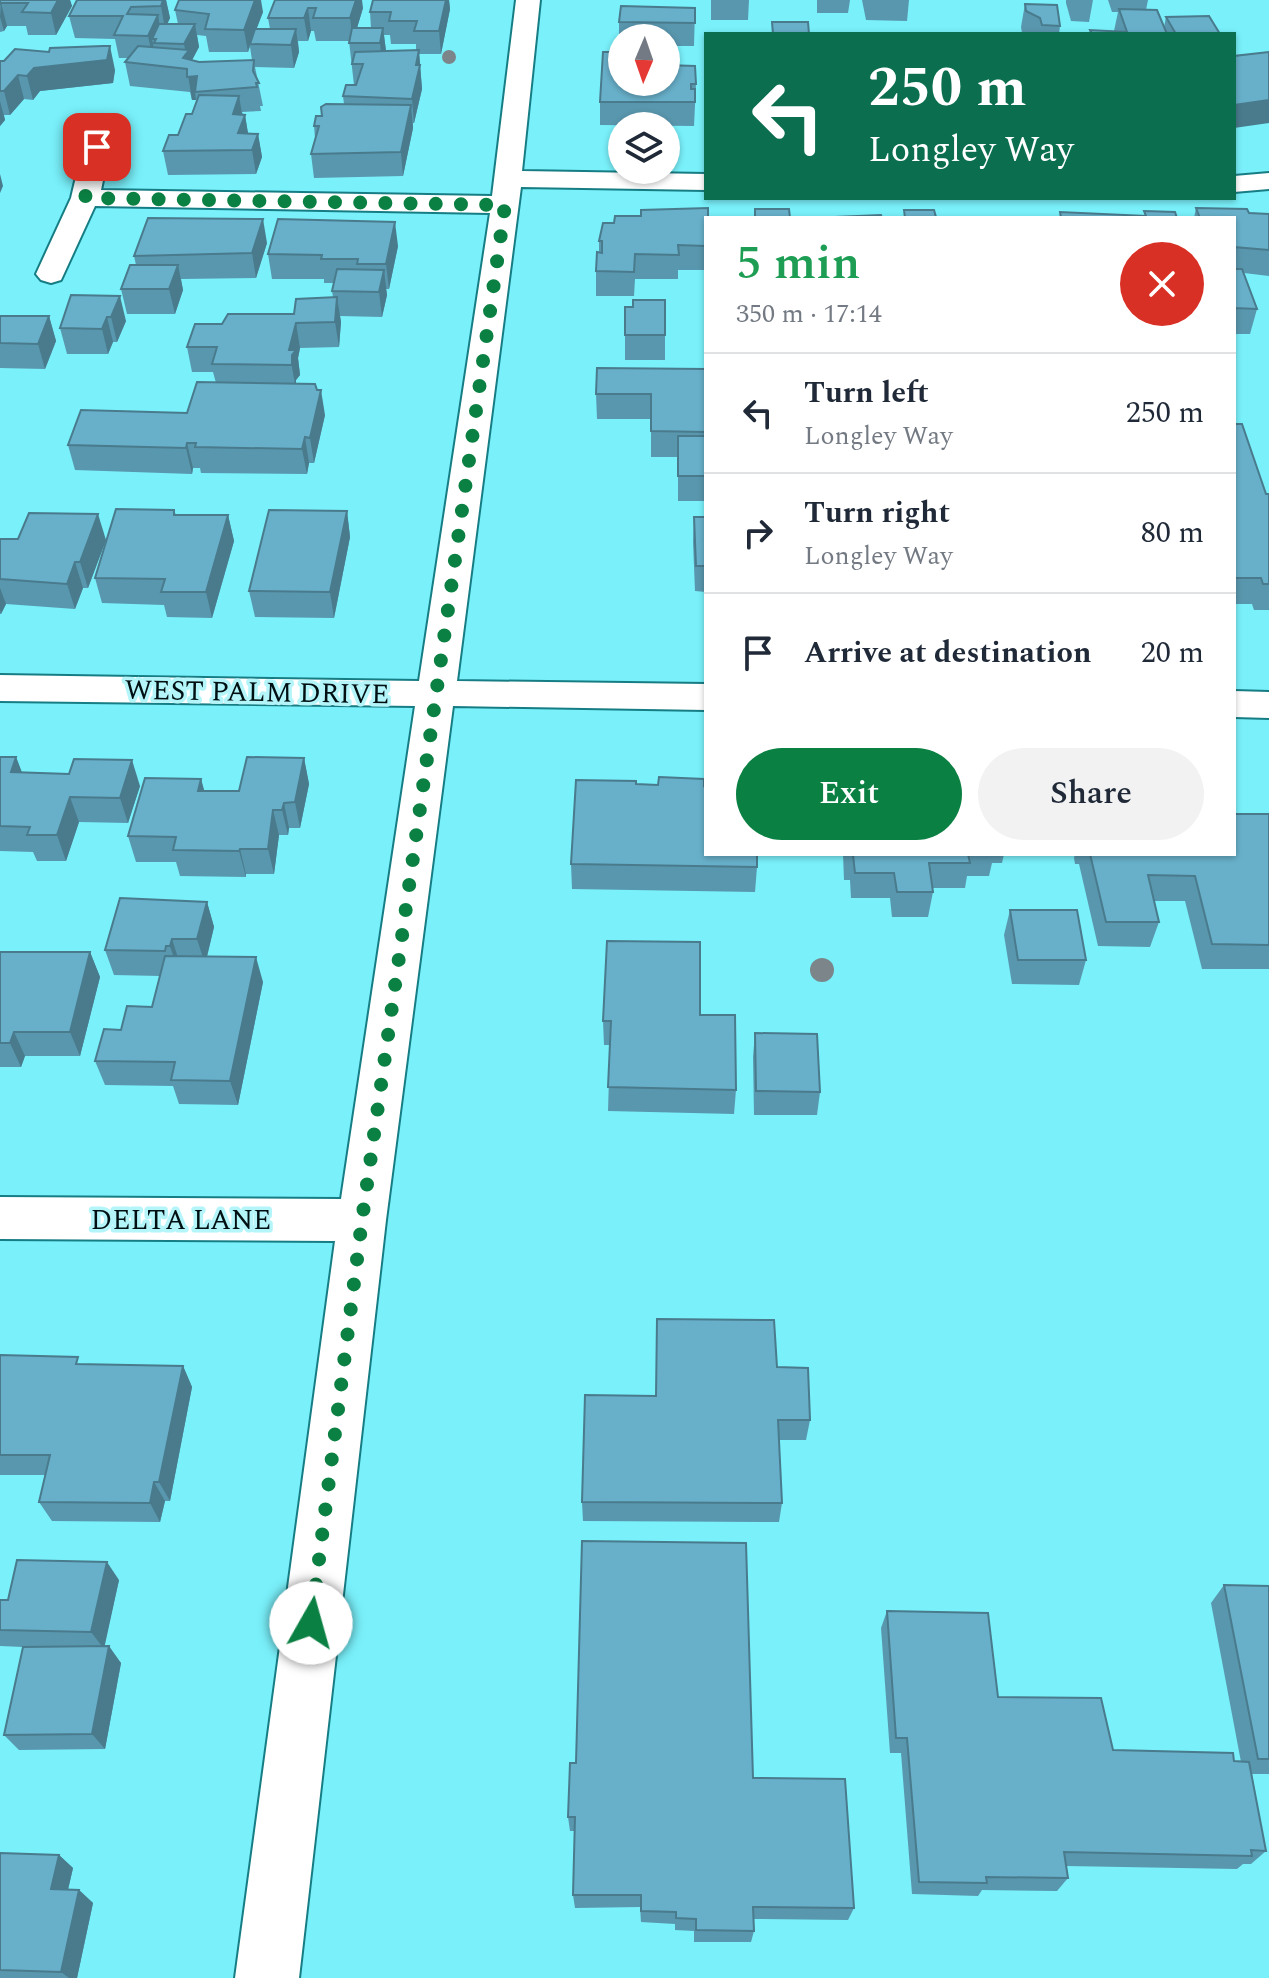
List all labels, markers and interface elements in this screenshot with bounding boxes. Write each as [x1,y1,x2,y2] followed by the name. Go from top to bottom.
[608,24,680,96] north arrow
[608,24,680,184] map controls
[868,46,1027,131] text: 250 m
[736,64,840,168] icon: left
[608,112,680,184] button: layers
[63,113,131,181] pin
[868,123,1074,178] text: Longley Way
[75,125,119,169] icon: arrive
[736,227,861,300] text: 5 min
[1120,242,1204,326] button: close
[736,294,882,334] text: 350 m · 17:14
[804,370,929,416] text: Turn left
[1126,390,1204,436] text: 250 m
[736,391,780,435] icon: left
[804,416,953,456] text: Longley Way
[804,490,950,536] text: Turn right
[1141,510,1204,556] text: 80 m
[736,511,780,555] icon: right
[804,536,953,576] text: Longley Way
[804,630,1091,676] text: Arrive at destination
[1141,630,1204,676] text: 20 m
[736,631,780,675] icon: arrive
[124,669,390,716] street label: WEST PALM DRIVE
[736,748,962,840] button: Exit
[978,748,1204,840] button: Share
[91,1199,271,1242] street label: DELTA LANE
[269,1581,353,1665] position arrow

